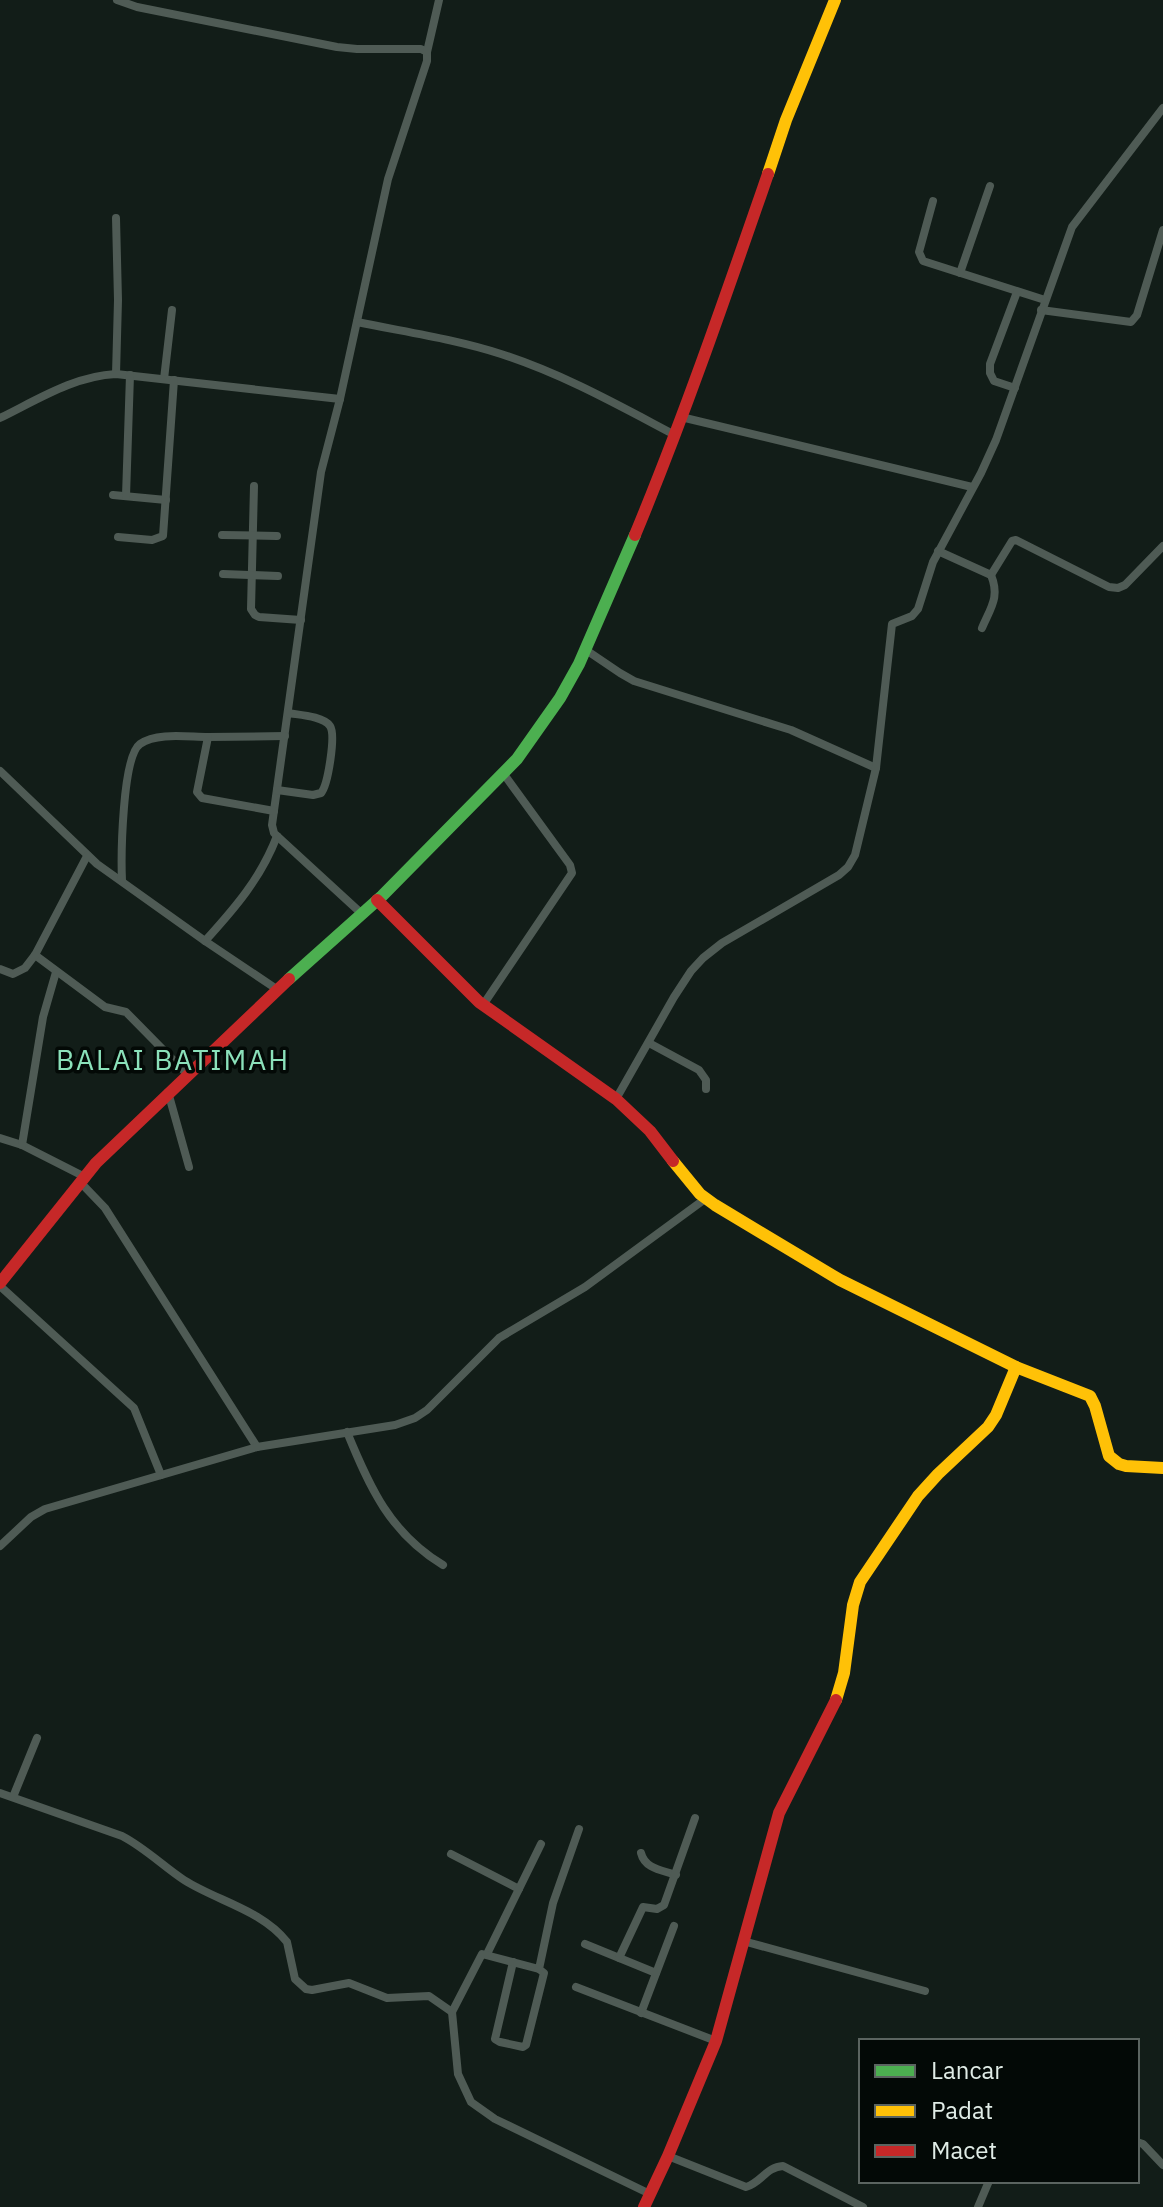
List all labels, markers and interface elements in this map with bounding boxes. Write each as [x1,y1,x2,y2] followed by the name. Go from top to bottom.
[56,1041,290,1078] district label: BALAI BATIMAH
[859,2039,1139,2183] legend
[931,2054,1003,2086] text: Lancar
[931,2094,993,2126] text: Padat
[931,2134,997,2166] text: Macet

